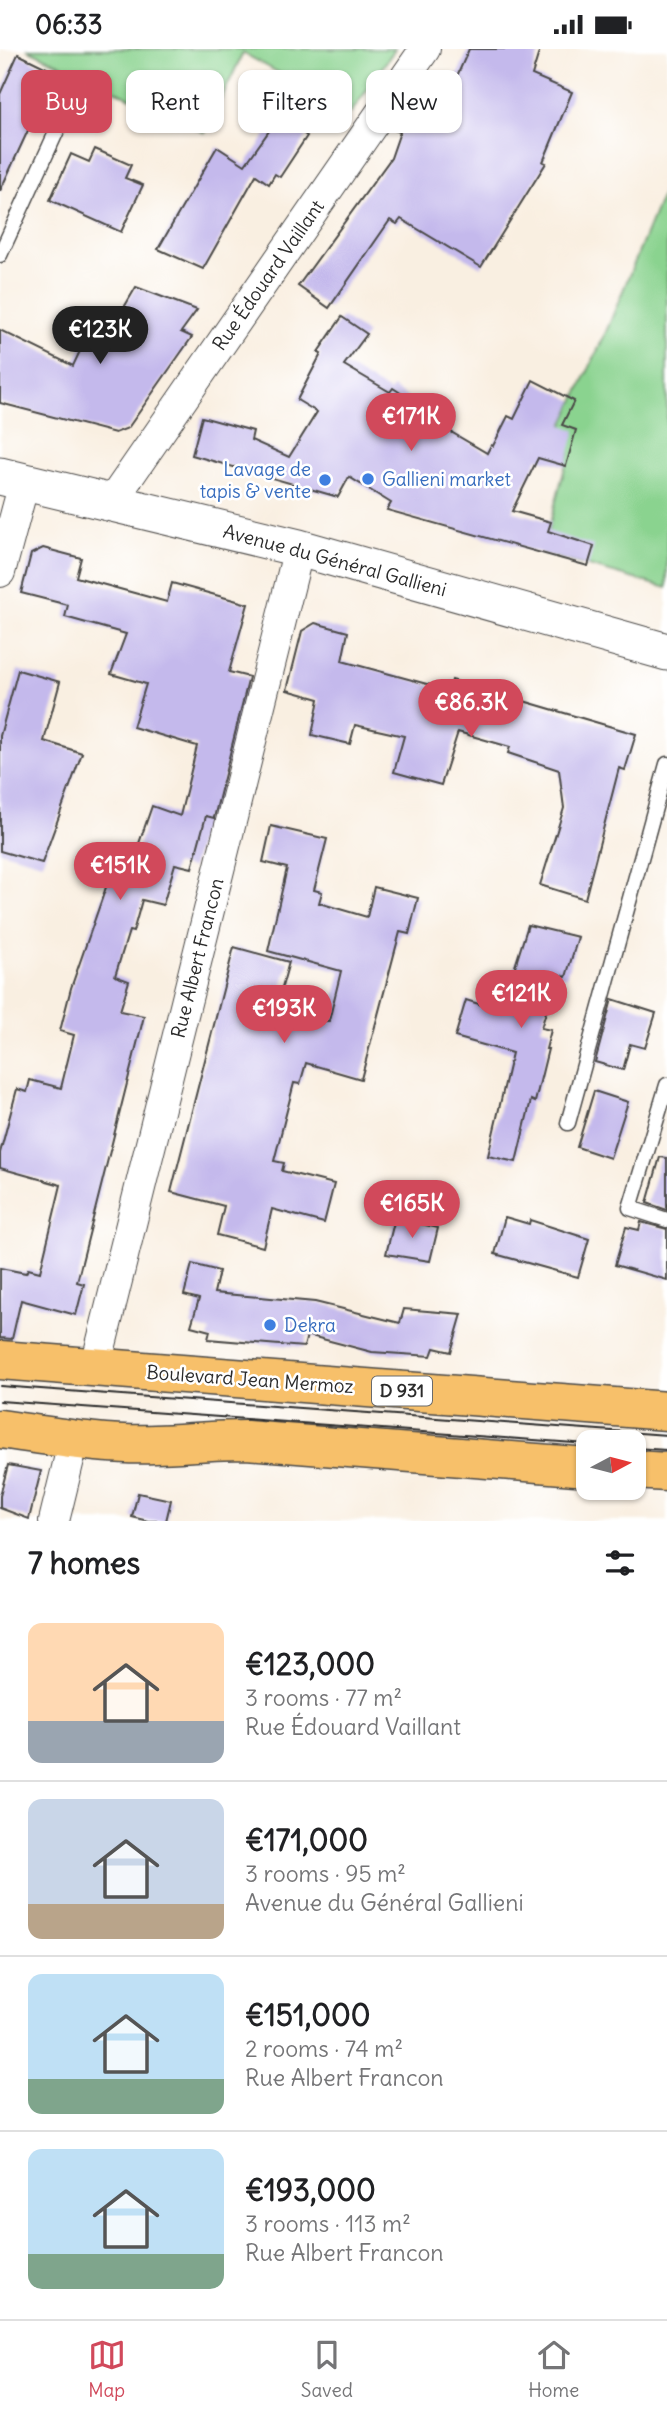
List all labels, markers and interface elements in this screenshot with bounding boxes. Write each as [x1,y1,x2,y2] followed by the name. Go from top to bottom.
[35,8,103,41] text: 06:33
[21,70,112,133] chip: Buy
[126,70,224,133] chip: Rent
[238,70,352,133] chip: Filters
[366,70,462,133] chip: New
[207,195,329,355] street label: Rue Édouard Vaillant
[51,307,149,366] pin: €123K
[68,314,132,343] text: €123K
[362,393,460,453] pin: €171K
[382,401,440,430] text: €171K
[200,457,311,503] place label: Lavage de tapis & vente
[382,467,511,491] place label: Gallieni market
[360,471,376,487] marker: Gallieni market
[317,472,333,488] marker: Lavage de tapis & vente
[221,519,449,601] street label: Avenue du Général Gallieni
[414,679,528,739] pin: €86.3K
[434,687,508,716] text: €86.3K
[71,843,169,902] pin: €151K
[90,850,150,879] text: €151K
[166,875,228,1041] street label: Rue Albert Francon
[472,971,570,1030] pin: €121K
[491,978,551,1007] text: €121K
[235,985,333,1045] pin: €193K
[252,993,316,1022] text: €193K
[363,1181,461,1240] pin: €165K
[380,1188,444,1217] text: €165K
[284,1313,336,1337] place label: Dekra
[262,1317,278,1333] marker: Dekra
[146,1360,354,1398] street label: Boulevard Jean Mermoz
[372,1377,432,1406] road number: D 931
[576,1430,646,1500] north arrow
[576,1430,646,1500] map controls
[28,1544,140,1582] text: 7 homes
[601,1544,639,1582] icon: filters
[245,1645,375,1683] text: €123,000
[84,1651,168,1735] icon: home
[245,1683,402,1712] text: 3 rooms · 77 m²
[245,1712,461,1741] text: Rue Édouard Vaillant
[245,1821,368,1859] text: €171,000
[84,1827,168,1911] icon: home
[245,1859,406,1888] text: 3 rooms · 95 m²
[245,1888,524,1917] text: Avenue du Général Gallieni
[245,1996,371,2034] text: €151,000
[84,2002,168,2086] icon: home
[245,2034,403,2063] text: 2 rooms · 74 m²
[245,2063,444,2092] text: Rue Albert Francon
[245,2171,376,2209] text: €193,000
[84,2177,168,2261] icon: home
[245,2209,411,2238] text: 3 rooms · 113 m²
[245,2238,444,2267] text: Rue Albert Francon
[88,2336,126,2402] tab: Map
[301,2336,353,2402] tab: Saved
[528,2336,579,2402] tab: Home

